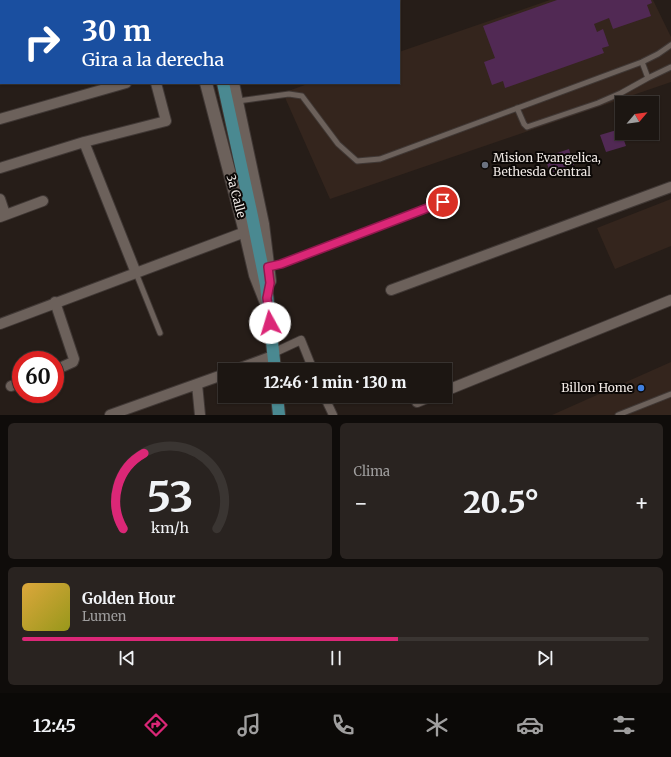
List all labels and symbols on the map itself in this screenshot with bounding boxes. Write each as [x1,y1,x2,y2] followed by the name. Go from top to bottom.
[615,96,659,140] north arrow
[493,150,601,179] place label: Mision Evangelica, Bethesda Central
[480,160,490,170] marker: Mision Evangelica, Bethesda Central
[224,173,249,219] street label: 3a Calle
[426,185,460,219] pin
[249,302,291,344] position arrow
[12,351,64,403] speed limit sign: 60
[561,380,633,395] place label: Billon Home
[636,383,646,393] marker: Billon Home

